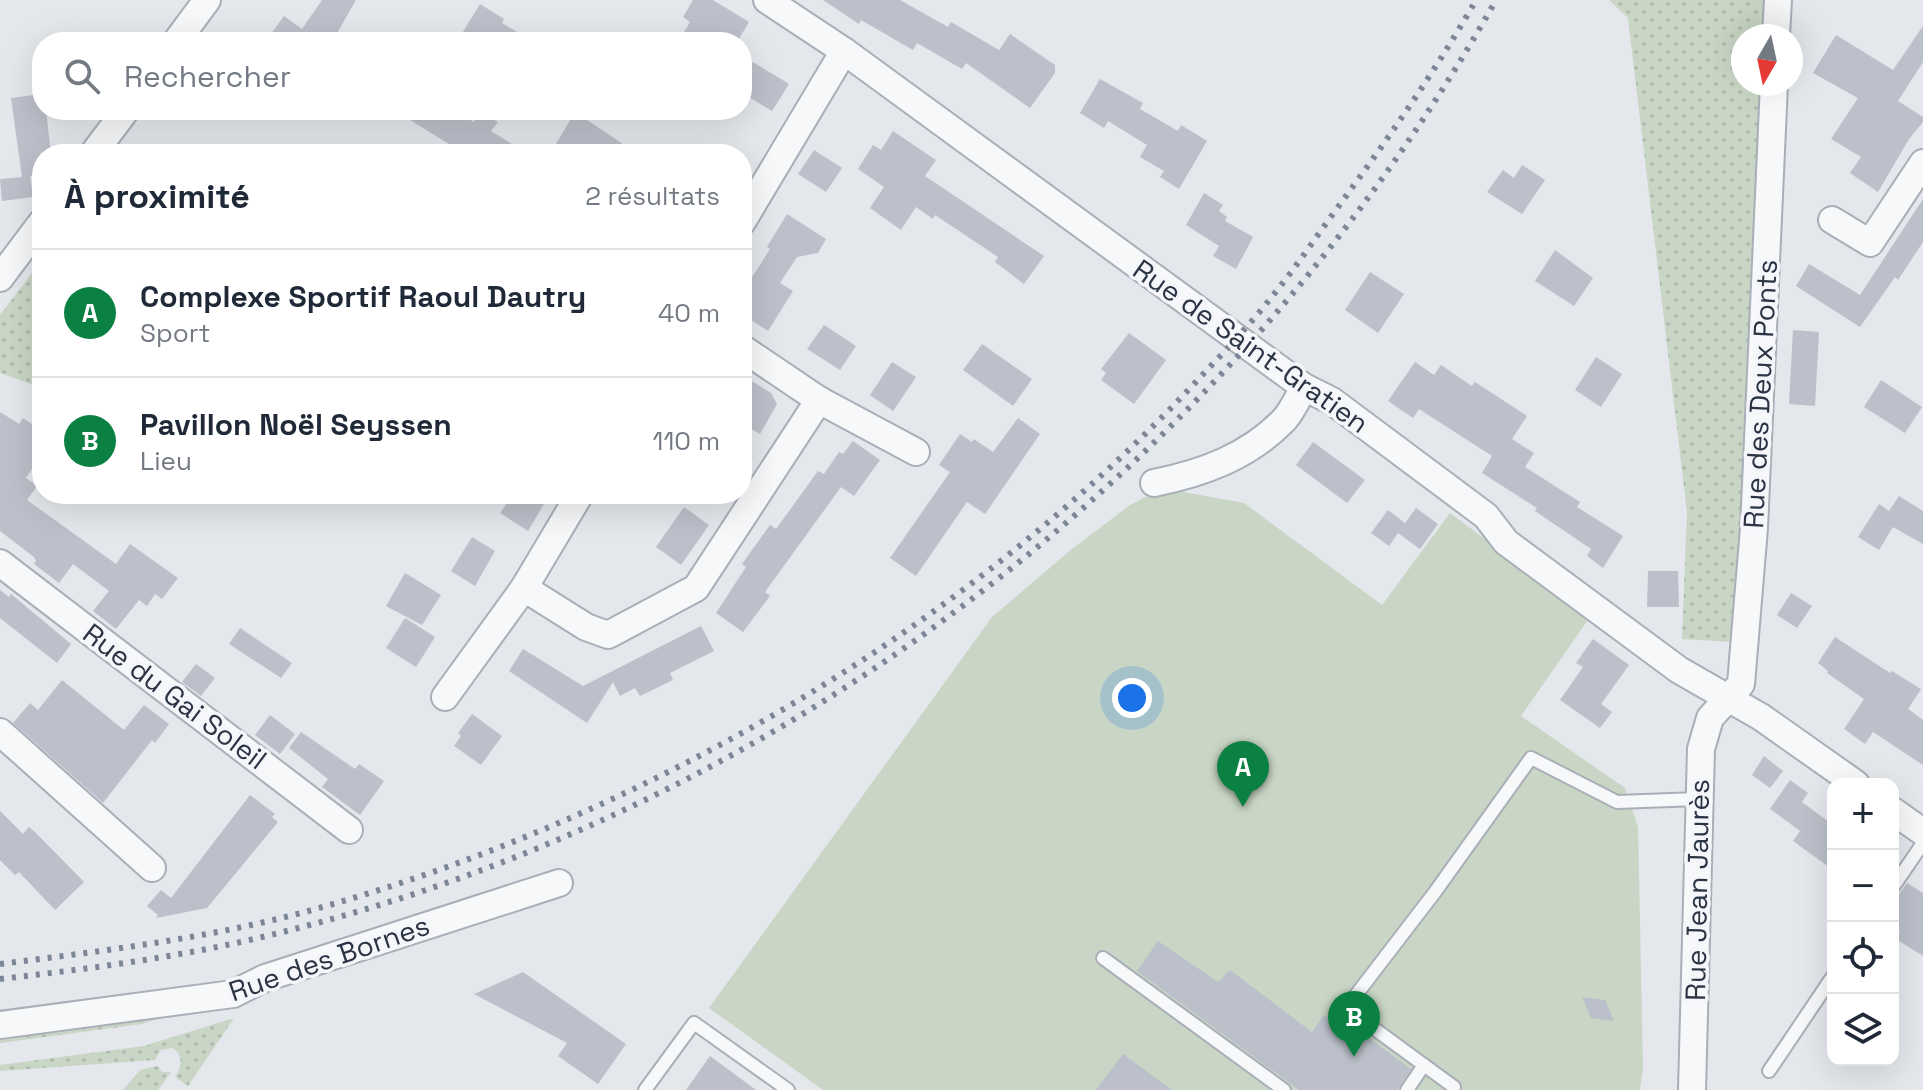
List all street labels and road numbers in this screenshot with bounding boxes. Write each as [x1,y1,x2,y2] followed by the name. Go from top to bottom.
[1126,251,1376,441] street label: Rue de Saint-Gratien
[1735,259,1785,529] street label: Rue des Deux Ponts
[76,615,274,777] street label: Rue du Gai Soleil
[1677,779,1717,1001] street label: Rue Jean Jaurès
[224,907,434,1009] street label: Rue des Bornes

